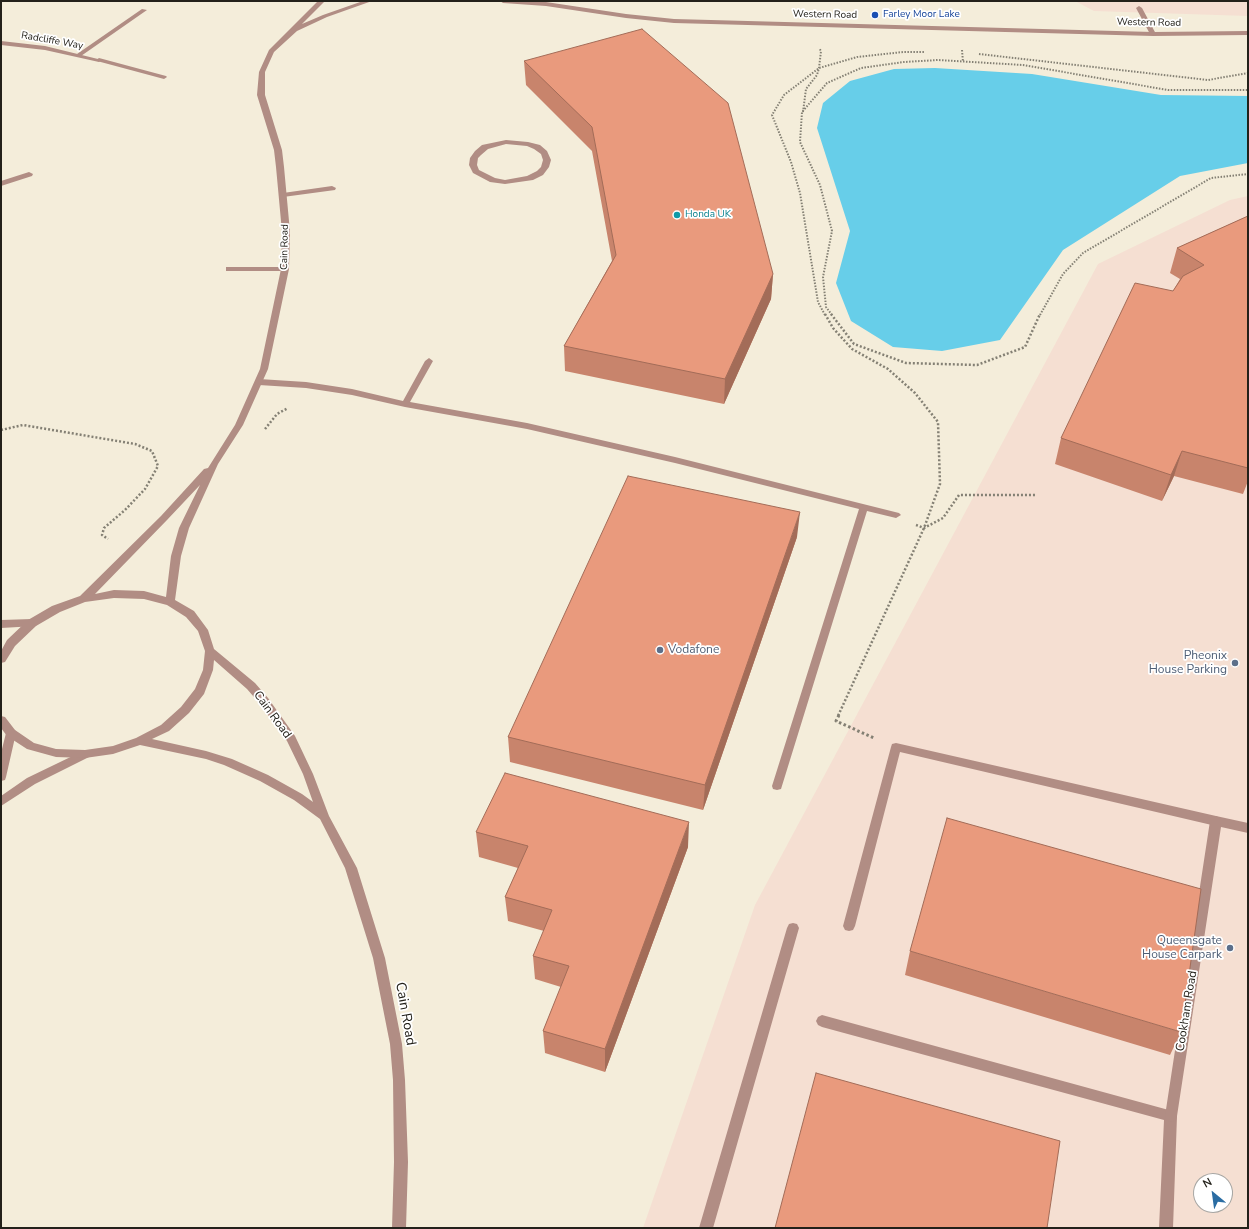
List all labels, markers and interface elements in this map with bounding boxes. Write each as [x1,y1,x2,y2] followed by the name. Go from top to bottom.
[793,8,857,22] street label: Western Road
[883,9,960,21] place label: Farley Moor Lake
[870,10,880,20] marker: Farley Moor Lake
[1117,16,1181,30] street label: Western Road
[20,30,84,52] street label: Radcliffe Way
[685,209,731,221] place label: Honda UK
[672,210,682,220] marker: Honda UK
[279,224,291,270] street label: Cain Road
[668,643,719,657] place label: Vodafone
[655,645,665,655] marker: Vodafone
[1149,649,1227,677] place label: Pheonix House Parking
[1230,658,1240,668] marker: Pheonix House Parking
[250,689,294,741] street label: Cain Road
[1142,934,1222,962] place label: Queensgate House Carpark
[1225,943,1235,953] marker: Queensgate House Carpark
[1174,970,1200,1052] street label: Cookham Road
[391,981,419,1047] street label: Cain Road
[1193,1173,1233,1213] north arrow
[1200,1174,1215,1192] text: N

